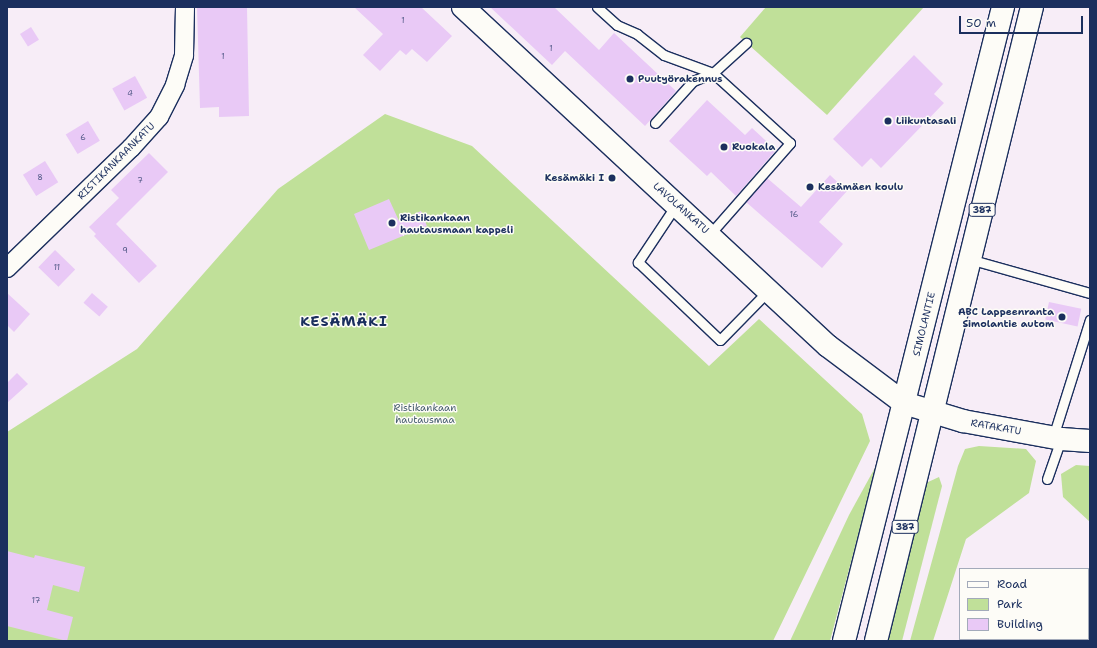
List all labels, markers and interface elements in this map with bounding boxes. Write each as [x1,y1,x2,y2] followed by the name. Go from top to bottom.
[961,8,1085,34] scale bar
[966,15,996,31] text: 50 m
[401,16,405,26] house number: 1
[549,44,553,54] house number: 1
[221,52,225,62] house number: 1
[638,73,723,85] place label: Puutyörakennus
[625,74,635,84] marker: Puutyörakennus
[127,89,133,99] house number: 4
[896,115,956,127] place label: Liikuntasali
[883,116,893,126] marker: Liikuntasali
[75,120,157,202] street label: RISTIKANKAANKATU
[80,133,86,143] house number: 6
[732,141,775,153] place label: Ruokala
[719,142,729,152] marker: Ruokala
[545,172,604,184] place label: Kesämäki I
[37,173,43,183] house number: 8
[607,173,617,183] marker: Kesämäki I
[137,176,143,186] house number: 7
[651,180,711,236] street label: LAVOLANKATU
[818,181,903,193] place label: Kesämäen koulu
[805,182,815,192] marker: Kesämäen koulu
[968,203,996,217] road number: 387
[790,210,798,220] house number: 16
[400,211,513,234] place label: Ristikankaan hautausmaan kappeli
[387,218,397,228] marker: Ristikankaan hautausmaan kappeli
[122,246,128,256] house number: 9
[54,263,60,273] house number: 11
[910,291,938,357] street label: SIMOLANTIE
[958,305,1054,328] place label: ABC Lappeenranta Simolantie autom
[1057,312,1067,322] marker: ABC Lappeenranta Simolantie autom
[300,313,388,329] district label: KESÄMÄKI
[394,401,456,424] park label: Ristikankaan hautausmaa
[970,417,1022,437] street label: RATAKATU
[891,520,919,534] road number: 387
[959,568,1089,640] legend
[997,576,1027,592] text: Road
[32,596,40,606] house number: 17
[997,596,1023,612] text: Park
[997,616,1043,632] text: Building

